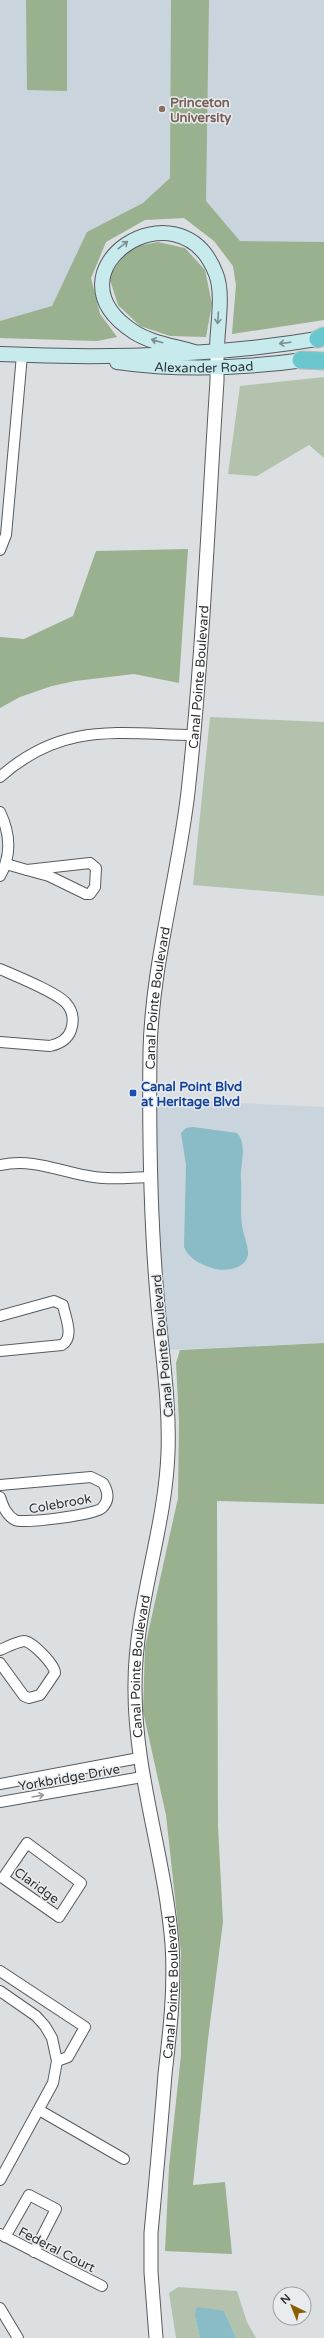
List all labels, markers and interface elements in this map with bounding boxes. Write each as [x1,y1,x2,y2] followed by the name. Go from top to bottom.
[170,95,231,126] place label: Princeton University
[157,104,167,114] marker: Princeton University
[118,241,129,250] one-way arrow
[214,311,221,324] one-way arrow
[150,337,163,344] one-way arrow
[279,339,292,347] one-way arrow
[154,358,254,376] street label: Alexander Road
[185,605,213,750] street label: Canal Pointe Boulevard
[143,925,174,1070] street label: Canal Pointe Boulevard
[141,1079,242,1110] place label: Canal Point Blvd at Heritage Blvd
[128,1088,138,1098] marker: Canal Point Blvd at Heritage Blvd
[149,1274,177,1418] street label: Canal Pointe Boulevard
[28,1491,93,1517] street label: Colebrook
[128,1594,154,1739] street label: Canal Pointe Boulevard
[17,1761,121,1795] street label: Yorkbridge Drive
[31,1791,44,1799] one-way arrow
[11,1864,62,1907] street label: Claridge
[160,1914,182,2060] street label: Canal Pointe Boulevard
[16,2224,98,2276] street label: Federal Court
[272,2286,312,2326] north arrow
[278,2291,293,2307] text: N

